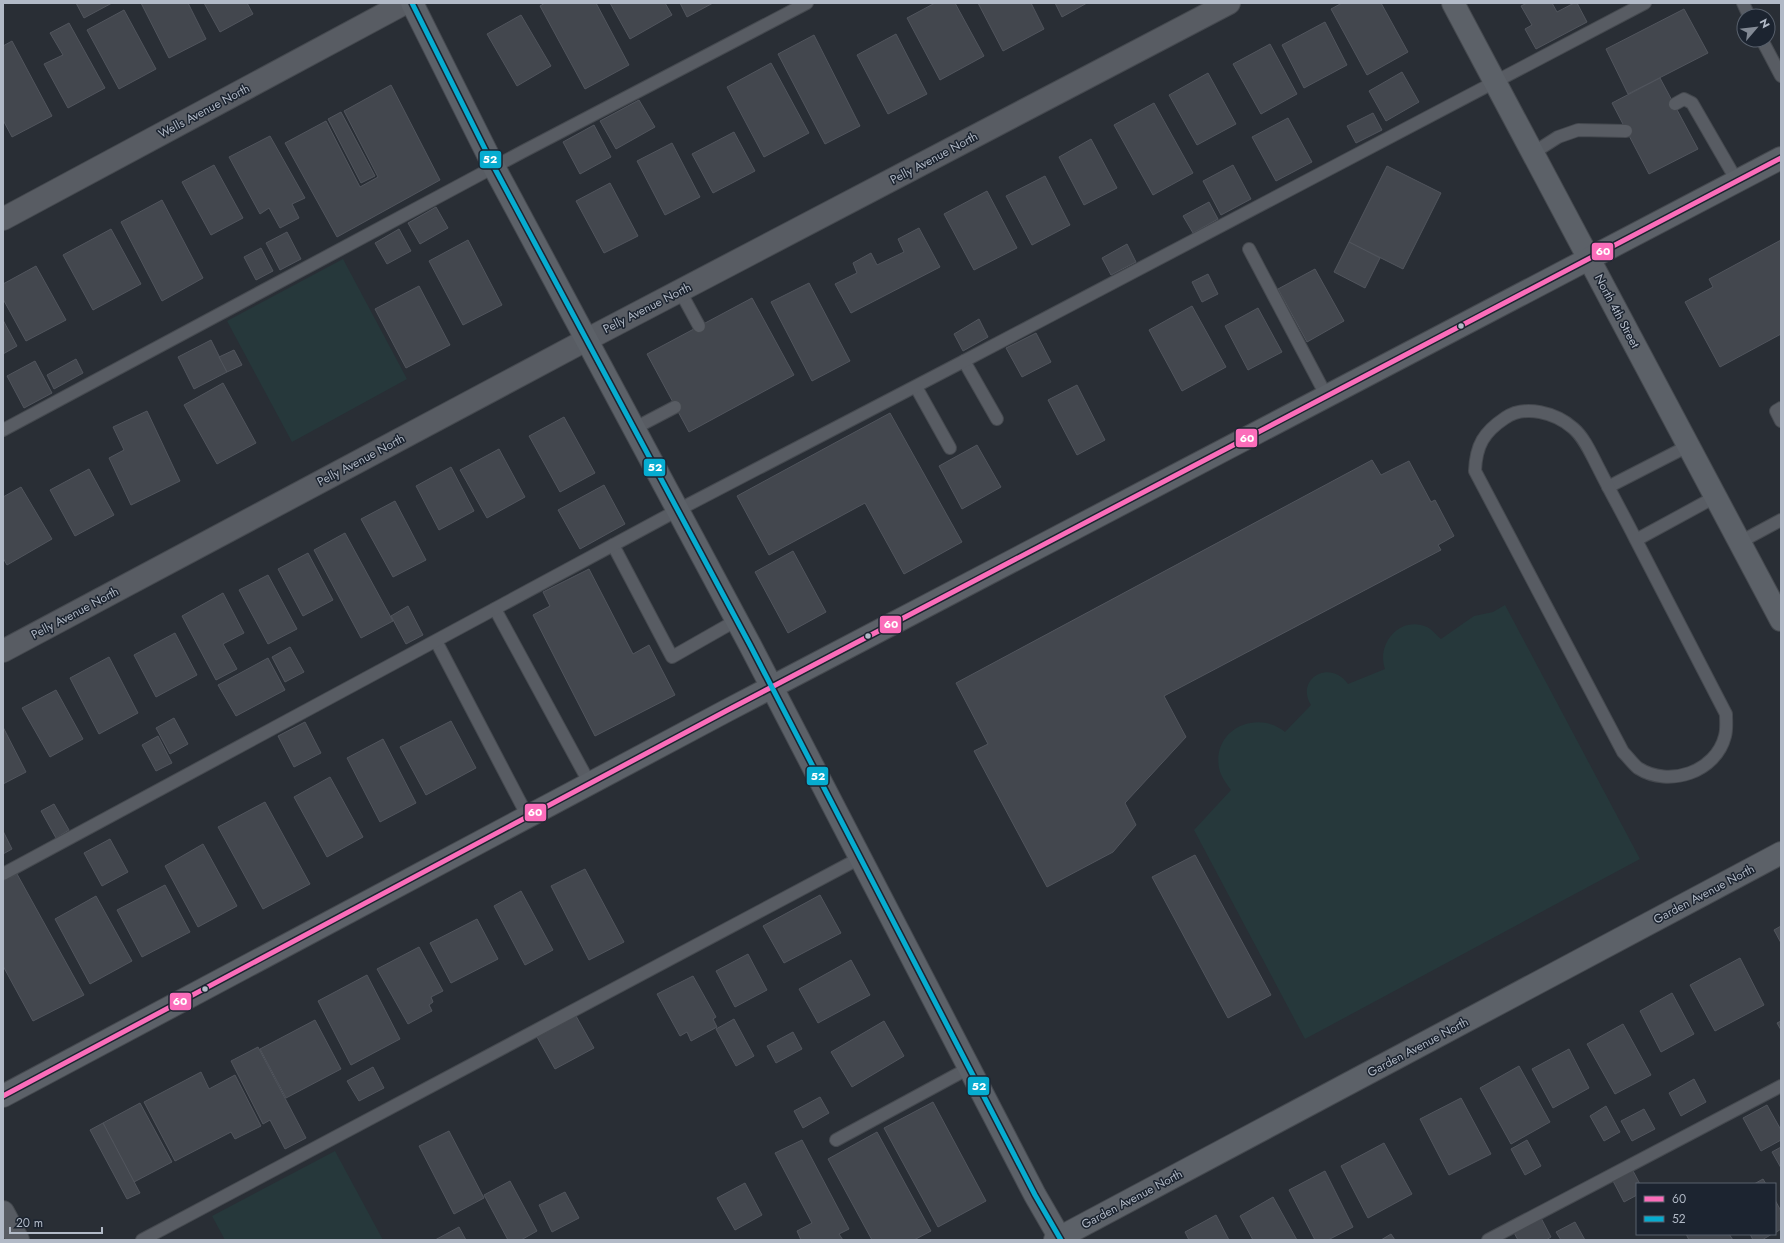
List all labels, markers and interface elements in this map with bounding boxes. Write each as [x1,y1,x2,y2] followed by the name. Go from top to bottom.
[1736,8,1776,48] north arrow
[1756,16,1774,31] text: N
[155,79,253,143] street label: Wells Avenue North
[887,127,981,189] street label: Pelly Avenue North
[479,150,502,169] line badge: 52
[483,151,497,167] text: 52
[1591,242,1614,261] line badge: 60
[1596,243,1610,259] text: 60
[1590,271,1644,351] street label: North 4th Street
[600,278,694,338] street label: Pelly Avenue North
[1456,321,1466,331] unlabelled marker
[1235,428,1258,448] line badge: 60
[314,429,408,491] street label: Pelly Avenue North
[1240,430,1254,446] text: 60
[643,458,666,477] line badge: 52
[648,459,662,475] text: 52
[28,582,122,644] street label: Pelly Avenue North
[879,615,902,634] line badge: 60
[884,616,898,632] text: 60
[863,631,873,641] unlabelled marker
[806,766,829,786] line badge: 52
[811,768,825,784] text: 52
[524,803,547,822] line badge: 60
[528,804,542,820] text: 60
[1650,860,1758,928] street label: Garden Avenue North
[200,984,210,994] unlabelled marker
[169,992,192,1011] line badge: 60
[173,993,187,1009] text: 60
[1364,1013,1472,1081] street label: Garden Avenue North
[967,1076,990,1096] line badge: 52
[972,1078,986,1094] text: 52
[1078,1165,1186,1233] street label: Garden Avenue North
[1636,1183,1776,1235] legend
[1672,1190,1686,1208] text: 60
[10,1209,102,1235] scale bar
[1672,1210,1686,1228] text: 52
[16,1214,43,1232] text: 20 m

